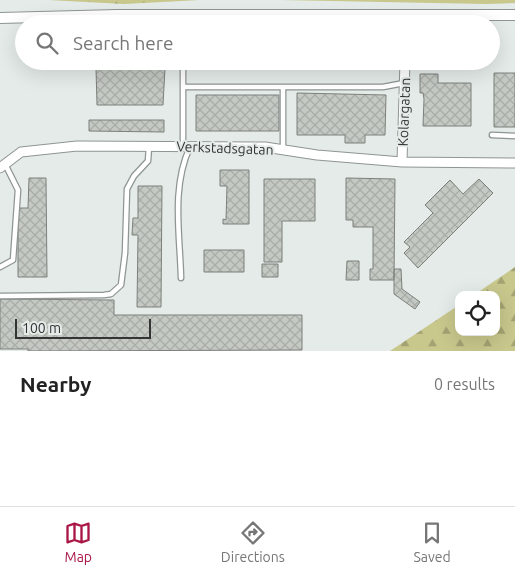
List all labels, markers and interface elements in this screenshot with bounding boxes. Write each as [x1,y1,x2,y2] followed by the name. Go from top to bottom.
[15,15,500,70] search box
[33,29,61,57] icon: search
[73,32,173,54] text: Search here
[395,77,413,147] street label: Kolargatan
[176,138,274,158] street label: Verkstadsgatan
[455,291,500,336] map controls
[455,291,500,336] button: locate
[15,316,151,339] scale bar
[22,320,61,336] text: 100 m
[20,372,91,396] text: Nearby
[434,375,495,393] text: 0 results
[64,519,92,565] tab: Map
[221,519,285,565] tab: Directions
[413,519,451,565] tab: Saved

